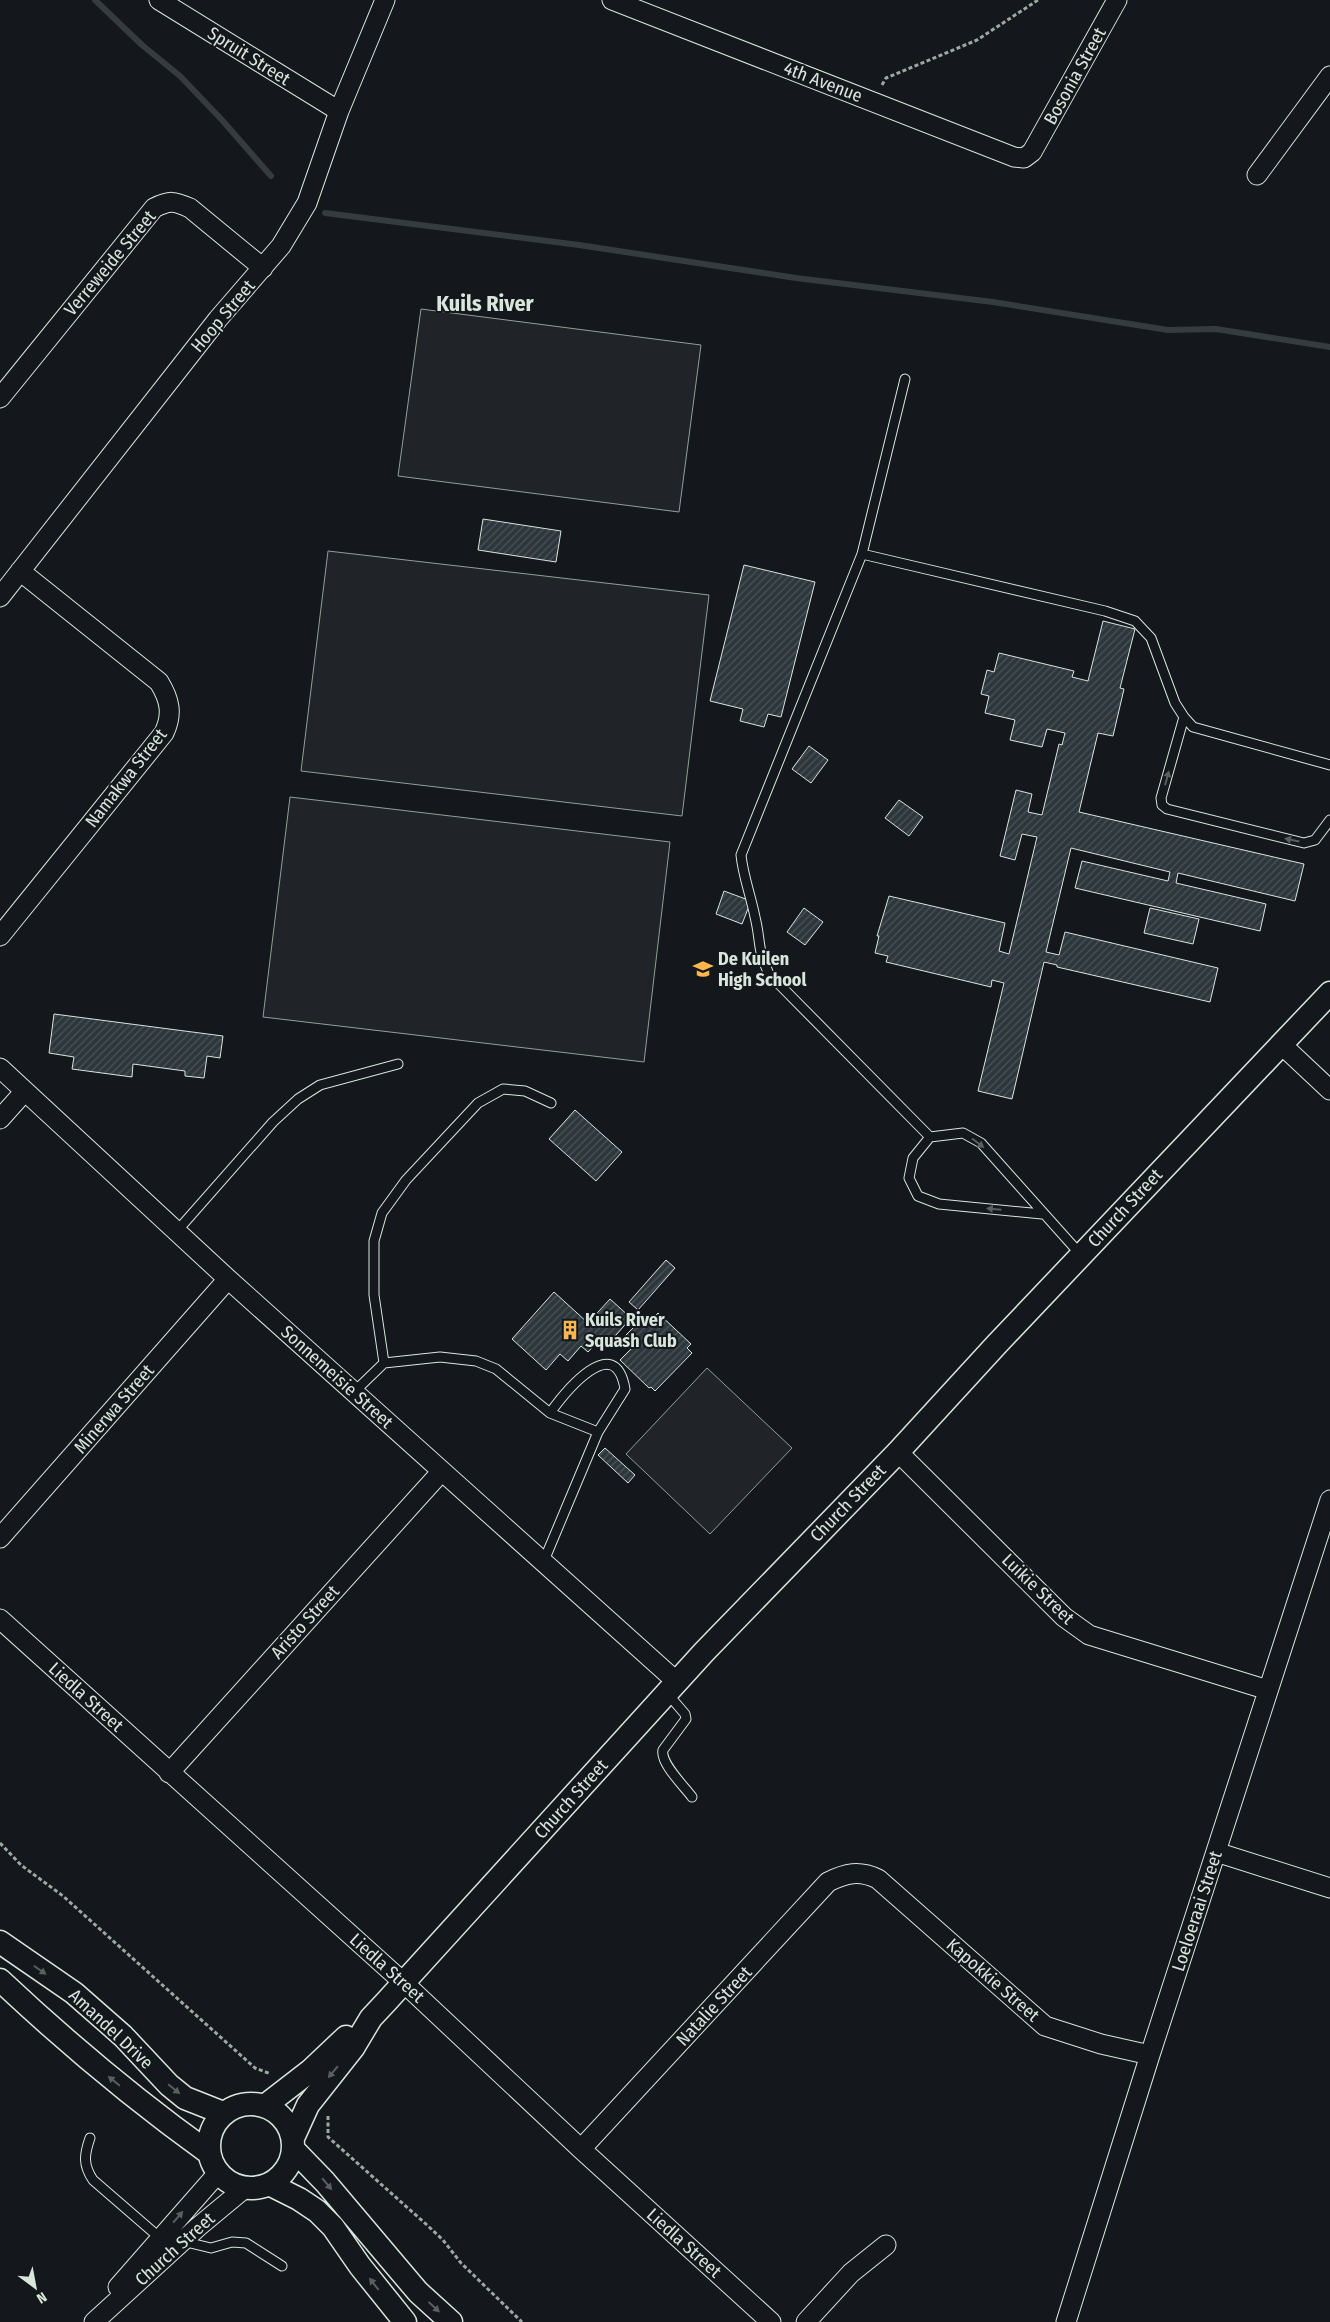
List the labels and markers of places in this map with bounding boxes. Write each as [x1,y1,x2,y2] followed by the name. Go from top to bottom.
[718,948,806,991] place label: De Kuilen High School
[692,958,714,980] school or university icon: De Kuilen High School
[585,1309,677,1352] place label: Kuils River Squash Club
[559,1319,581,1341] building icon: Kuils River Squash Club

